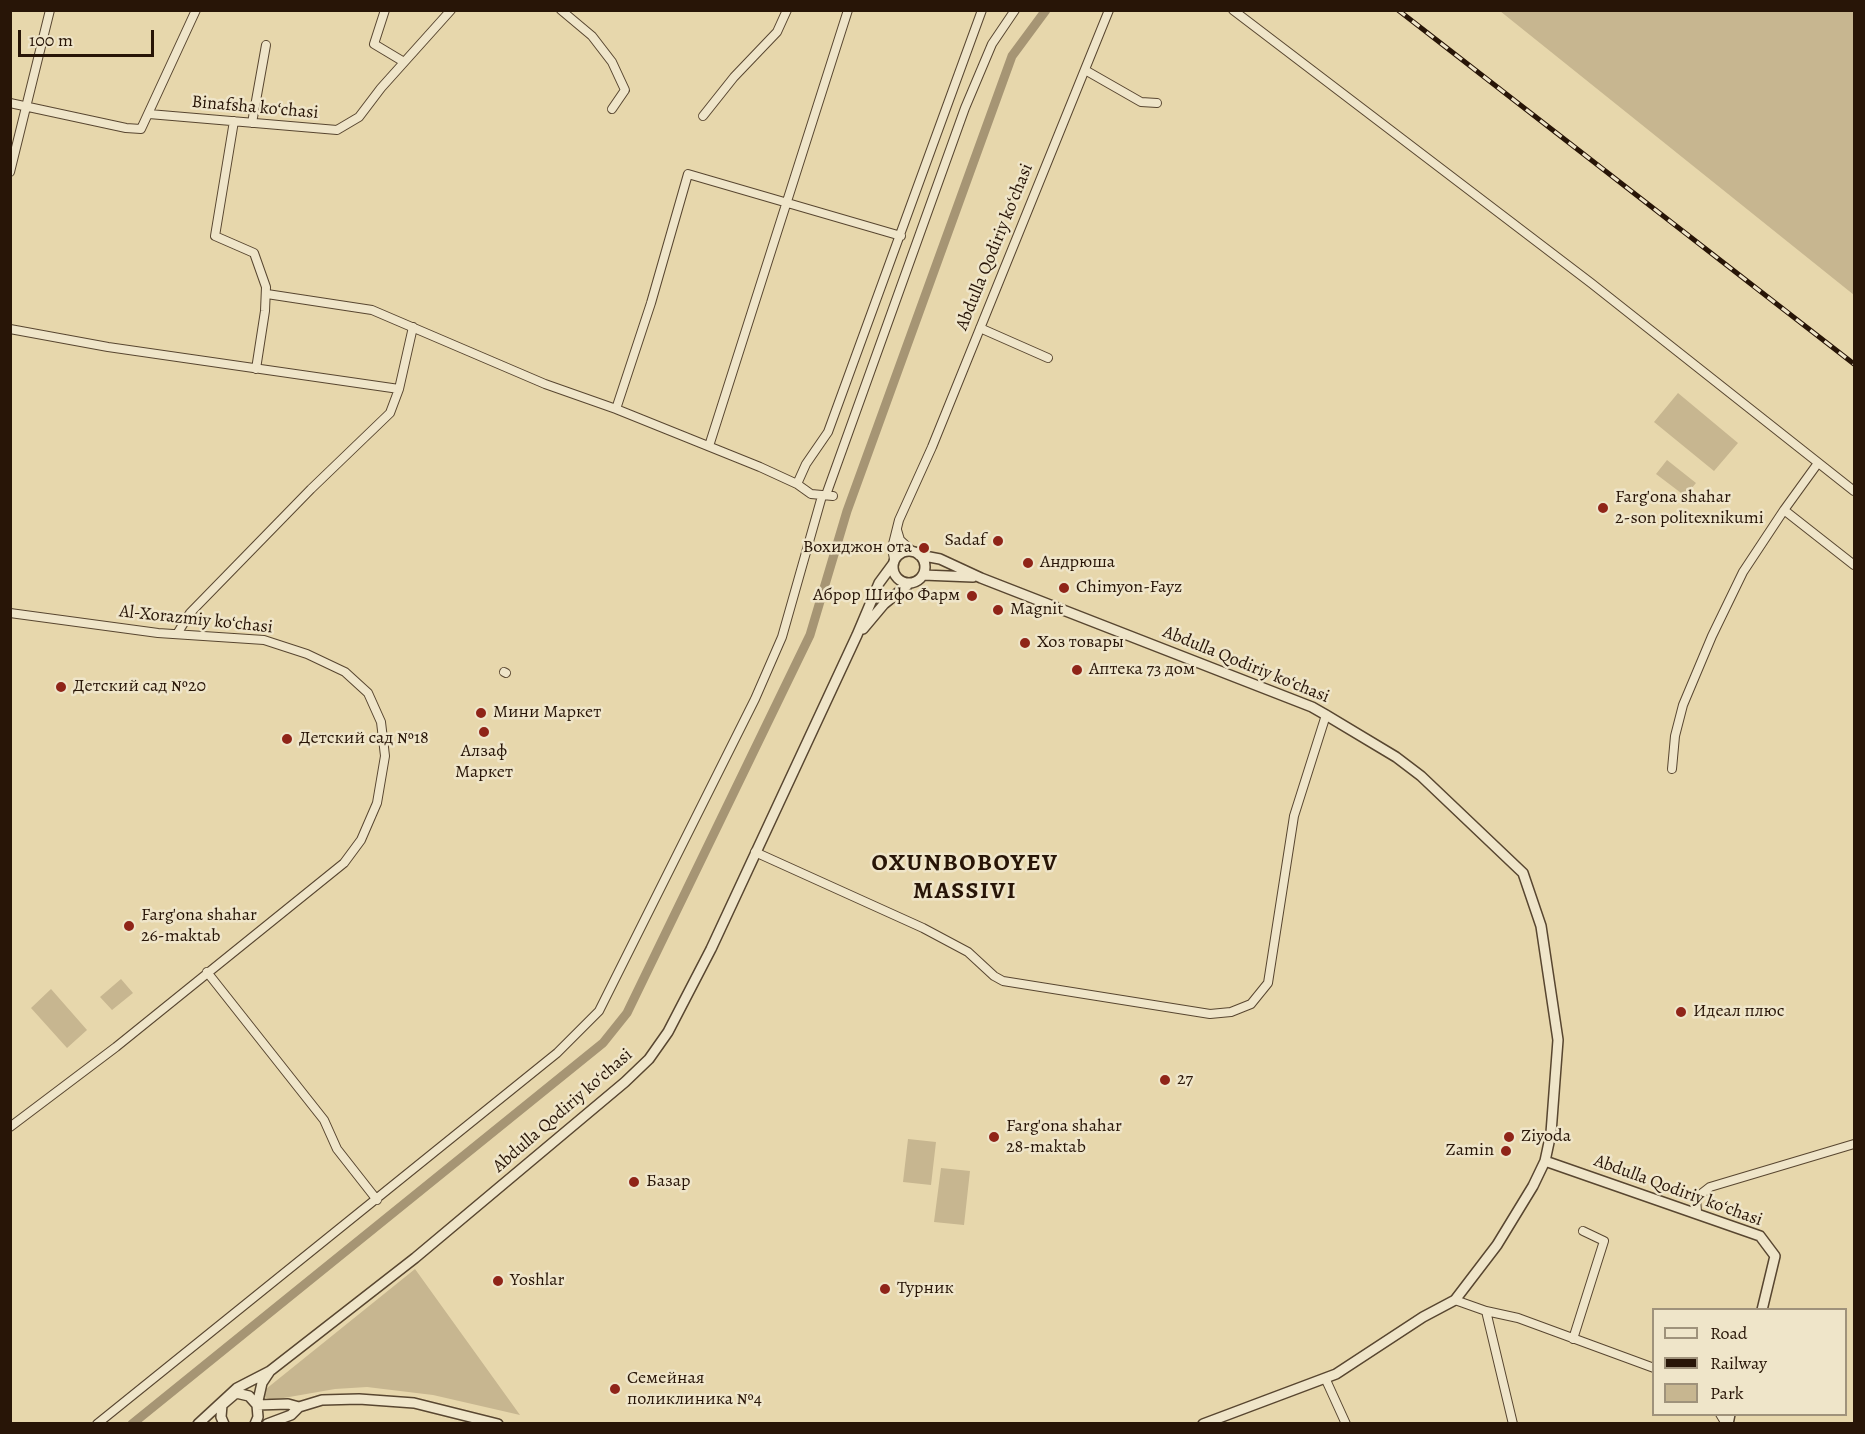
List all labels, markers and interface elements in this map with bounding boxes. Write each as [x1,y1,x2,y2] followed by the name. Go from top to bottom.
[21,18,158,56] scale bar
[29,28,73,52] text: 100 m
[191,92,319,124] street label: Binafsha koʻchasi
[952,160,1038,334] street label: Abdulla Qodiriy koʻchasi
[1615,487,1764,530] place label: Farg'ona shahar 2-son politexnikumi
[1596,501,1610,515] marker: Farg'ona shahar 2-son politexnikumi
[944,530,986,552] place label: Sadaf
[991,534,1005,548] marker: Sadaf
[803,537,912,559] place label: Вохиджон ота
[917,541,931,555] marker: Вохиджон ота
[1040,552,1115,574] place label: Андрюша
[1021,556,1035,570] marker: Андрюша
[1076,577,1182,599] place label: Chimyon-Fayz
[1057,581,1071,595] marker: Chimyon-Fayz
[813,585,960,607] place label: Аброр Шифо Фарм
[965,589,979,603] marker: Аброр Шифо Фарм
[1010,599,1063,621] place label: Magnit
[118,601,274,639] street label: Al-Xorazmiy koʻchasi
[991,603,1005,617] marker: Magnit
[1159,622,1333,708] street label: Abdulla Qodiriy koʻchasi
[1037,632,1124,654] place label: Хоз товары
[1018,636,1032,650] marker: Хоз товары
[1089,659,1195,681] place label: Аптека 73 дом
[1070,663,1084,677] marker: Аптека 73 дом
[73,676,206,698] place label: Детский сад №20
[54,680,68,694] marker: Детский сад №20
[493,702,601,724] place label: Мини Маркет
[474,706,488,720] marker: Мини Маркет
[477,725,491,739] marker: Алзаф Маркет
[299,728,429,750] place label: Детский сад №18
[280,732,294,746] marker: Детский сад №18
[455,741,513,783] place label: Алзаф Маркет
[871,850,1059,906] district label: OXUNBOBOYEV MASSIVI
[141,905,257,948] place label: Farg'ona shahar 26-maktab
[122,919,136,933] marker: Farg'ona shahar 26-maktab
[1693,1001,1785,1023] place label: Идеал плюс
[1674,1005,1688,1019] marker: Идеал плюс
[489,1044,637,1178] street label: Abdulla Qodiriy koʻchasi
[1177,1069,1193,1091] place label: 27
[1158,1073,1172,1087] marker: 27
[1006,1116,1122,1158] place label: Farg'ona shahar 28-maktab
[1521,1126,1571,1148] place label: Ziyoda
[987,1130,1001,1144] marker: Farg'ona shahar 28-maktab
[1502,1130,1516,1144] marker: Ziyoda
[1445,1140,1494,1162] place label: Zamin
[1499,1144,1513,1158] marker: Zamin
[1591,1150,1765,1232] street label: Abdulla Qodiriy koʻchasi
[646,1171,691,1193] place label: Базар
[627,1175,641,1189] marker: Базар
[510,1270,564,1292] place label: Yoshlar
[491,1274,505,1288] marker: Yoshlar
[897,1278,954,1300] place label: Турник
[878,1282,892,1296] marker: Турник
[1652,1308,1847,1416] legend
[1710,1321,1747,1345] text: Road
[1710,1351,1767,1375] text: Railway
[627,1368,762,1410] place label: Семейная поликлиника №4
[1710,1381,1744,1405] text: Park
[608,1382,622,1396] marker: Семейная поликлиника №4

